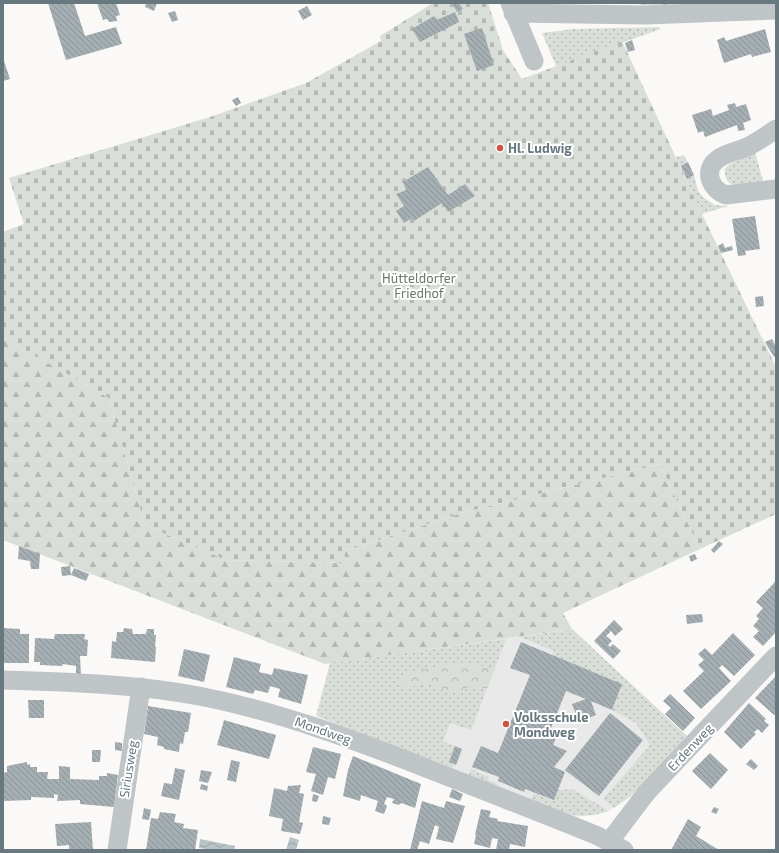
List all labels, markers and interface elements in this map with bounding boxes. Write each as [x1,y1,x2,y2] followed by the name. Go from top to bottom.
[508,140,572,156] place label: Hl. Ludwig
[495,143,505,153] marker: Hl. Ludwig
[382,270,456,301] park label: Hütteldorfer Friedhof
[514,709,589,740] place label: Volksschule Mondweg
[293,713,353,747] street label: Mondweg
[501,719,511,729] marker: Volksschule Mondweg
[664,720,716,774] street label: Erdenweg
[116,739,140,799] street label: Siriusweg

